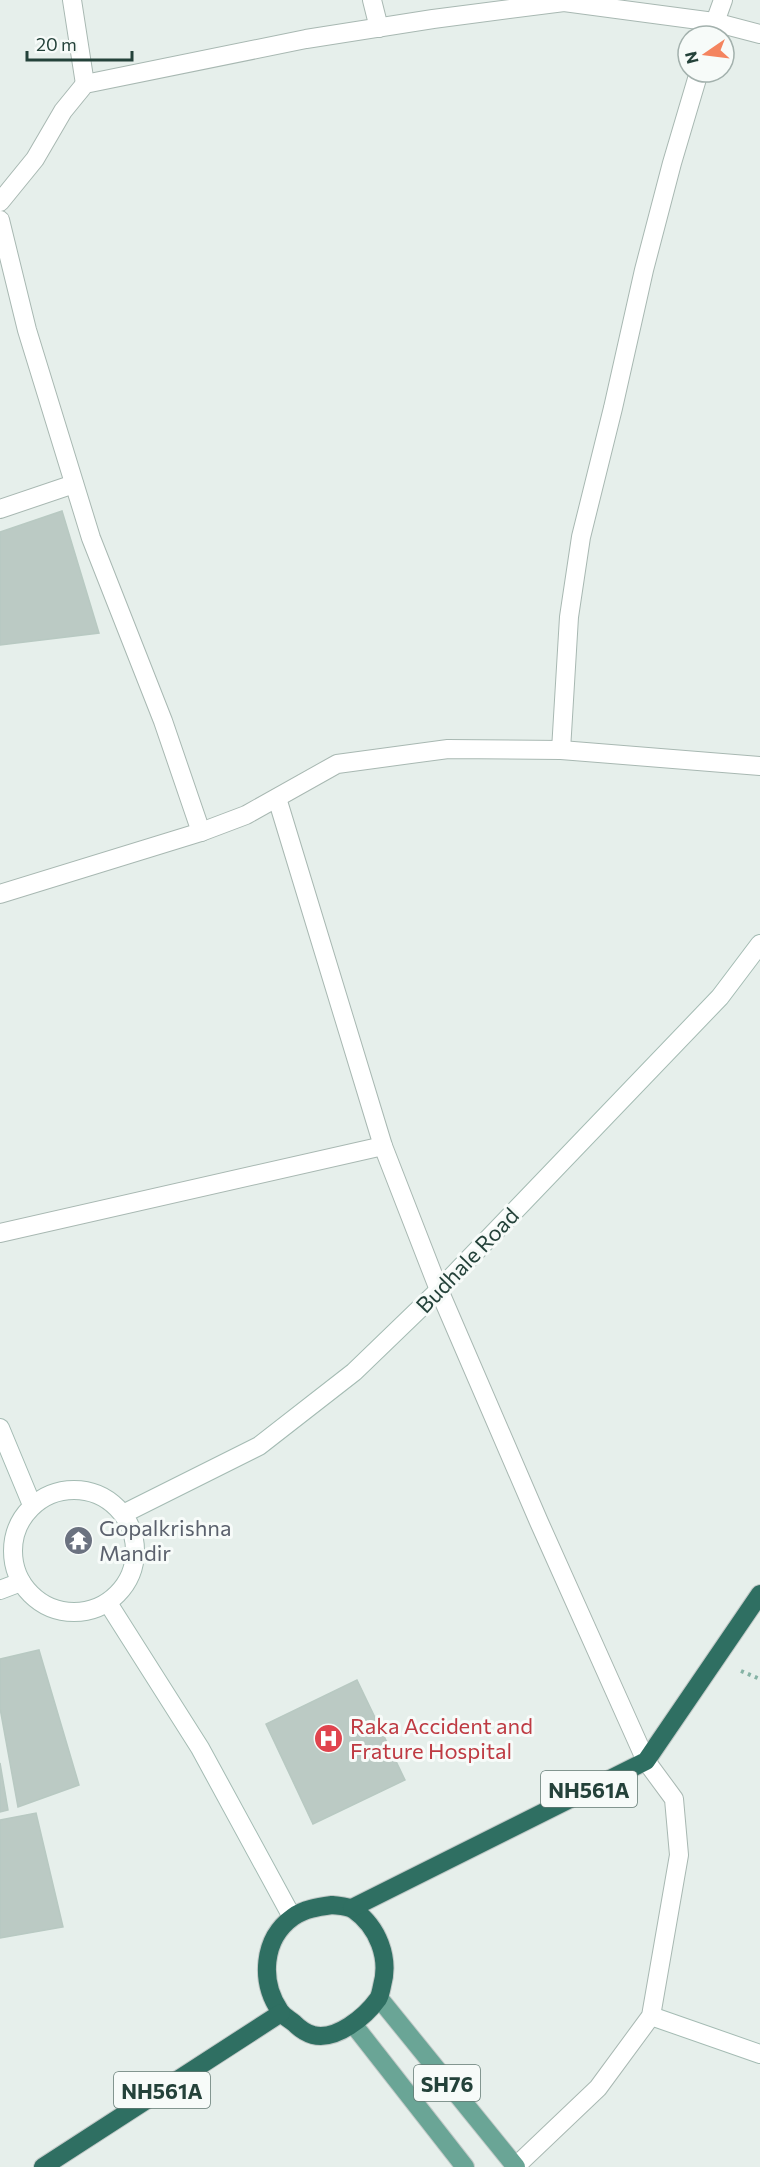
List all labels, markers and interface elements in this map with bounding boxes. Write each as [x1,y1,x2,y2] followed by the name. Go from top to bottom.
[27,24,132,62] scale bar
[676,24,736,84] north arrow
[36,33,77,55] text: 20 m
[680,50,702,66] text: N
[410,1202,524,1318] street label: Budhale Road
[99,1514,231,1566] place label: Gopalkrishna Mandir
[62,1524,94,1556] temple icon: Gopalkrishna Mandir
[350,1712,533,1764] place label: Raka Accident and Frature Hospital
[313,1722,345,1754] hospital icon: Raka Accident and Frature Hospital
[541,1771,637,1807] road number: NH561A
[414,2065,480,2101] road number: SH76
[114,2072,210,2108] road number: NH561A

